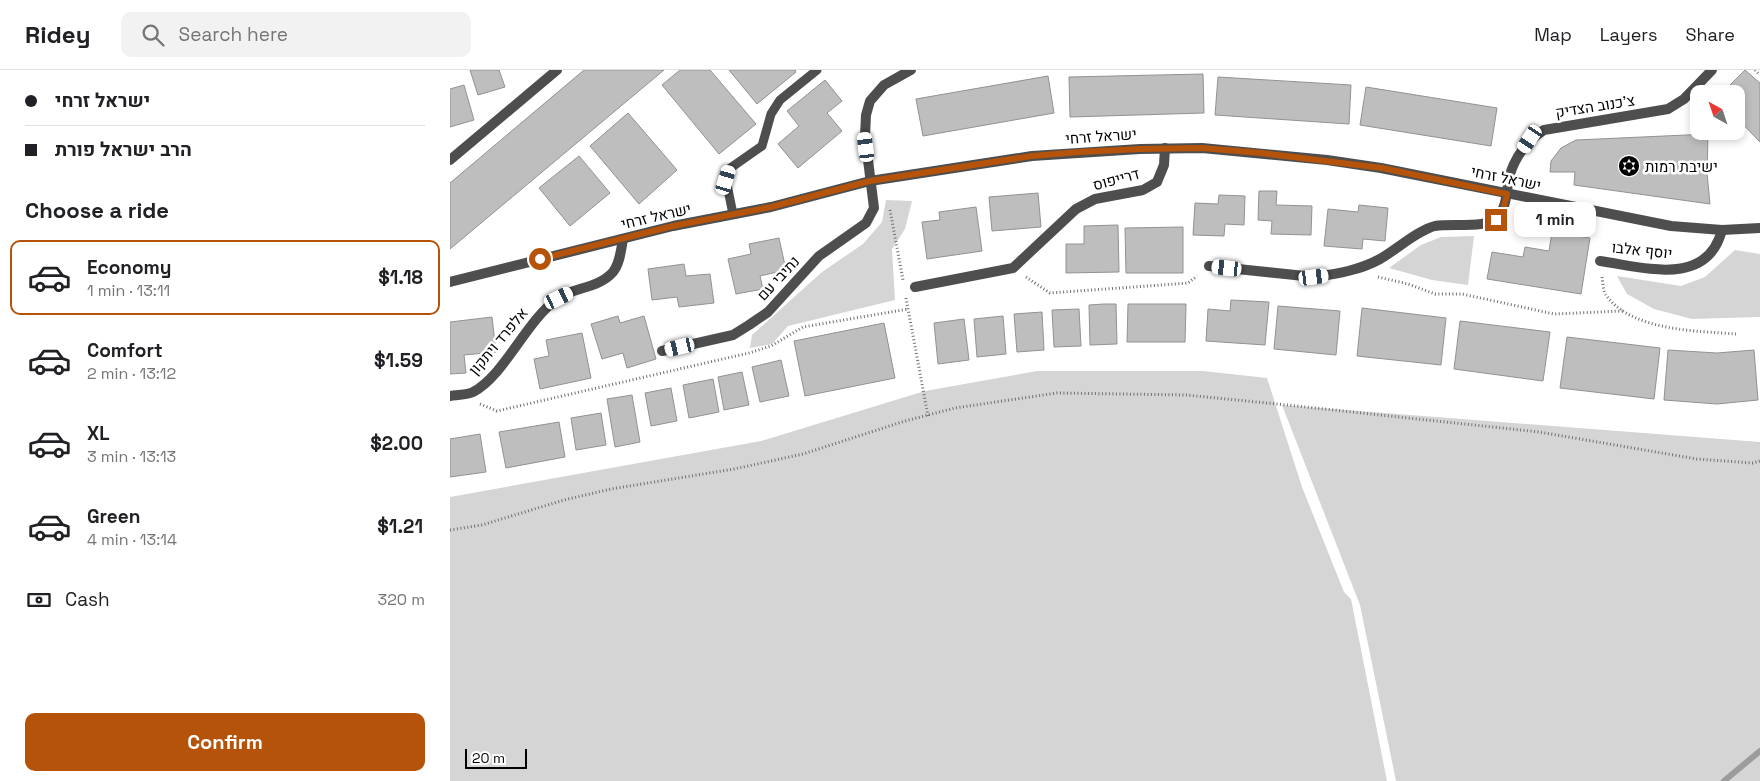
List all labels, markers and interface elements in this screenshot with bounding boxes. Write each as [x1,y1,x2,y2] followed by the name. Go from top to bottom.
[121,12,471,57] search box
[25,19,91,50] text: Ridey
[139,21,167,49] icon: search
[179,22,288,47] text: Search here
[1534,23,1572,46] text: Map
[1600,23,1657,46] text: Layers
[1685,23,1735,46] text: Share
[1690,85,1745,140] north arrow
[1690,85,1745,140] map controls
[55,88,150,113] text: ישראל זרחי
[1554,90,1636,122] street label: צ'כנוב הצדיק
[1515,122,1544,156] car
[1065,124,1137,148] street label: ישראל זרחי
[856,131,875,163] car
[55,137,192,162] text: הרב ישראל פורת
[1617,154,1641,178] synagogue icon: ישיבת רמות
[1645,157,1718,176] place label: ישיבת רמות
[1469,161,1543,195] street label: ישראל זרחי
[714,163,737,197] car
[1091,164,1142,194] street label: דרייפוס
[25,196,169,224] text: Choose a ride
[619,199,693,233] street label: ישראל זרחי
[1514,202,1596,238] callout: 1 min
[1485,209,1507,231] route end
[1535,209,1575,230] text: 1 min
[1611,237,1673,263] street label: יוסף אלבו
[529,248,551,270] route start
[753,252,803,304] street label: נתיבי עם
[27,255,72,300] icon: car
[87,255,171,280] text: Economy
[1211,259,1242,277] car
[378,265,423,290] text: $1.18
[1298,268,1329,286] car
[87,280,170,301] text: 1 min · 13:11
[542,285,575,311] car
[464,303,532,379] street label: אלפרד ויתקון
[663,336,696,358] car
[27,338,72,383] icon: car
[87,338,163,363] text: Comfort
[374,348,423,373] text: $1.59
[87,363,176,384] text: 2 min · 13:12
[27,421,72,466] icon: car
[87,421,110,446] text: XL
[370,431,423,456] text: $2.00
[87,446,176,467] text: 3 min · 13:13
[27,504,72,549] icon: car
[87,504,140,529] text: Green
[377,514,423,539] text: $1.21
[87,529,177,550] text: 4 min · 13:14
[25,586,53,614] icon: cash
[65,587,110,612] text: Cash
[378,589,425,610] text: 320 m
[25,713,425,771] button: Confirm
[465,746,528,769] scale bar
[472,749,505,767] text: 20 m

